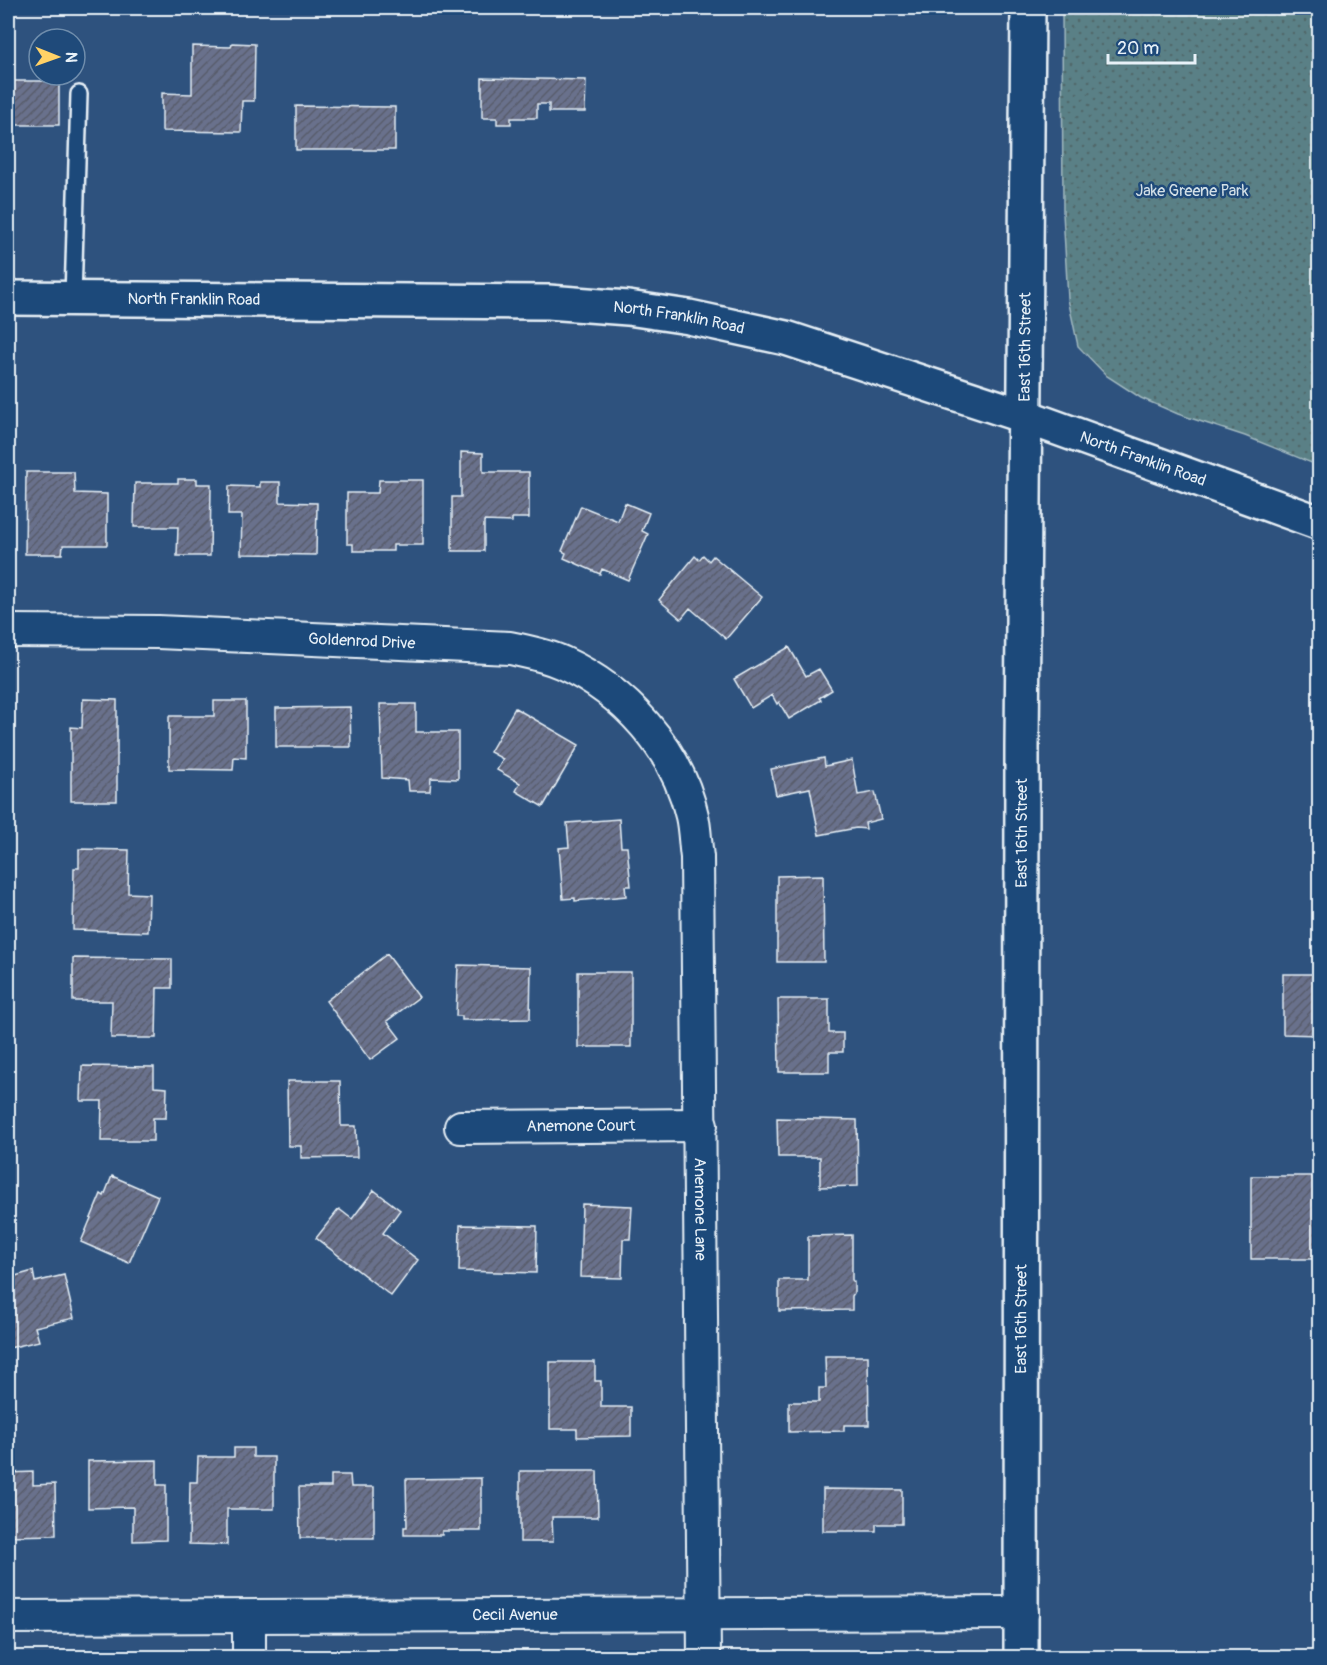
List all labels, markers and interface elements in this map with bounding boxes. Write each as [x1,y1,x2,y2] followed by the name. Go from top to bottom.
[27,27,87,87] north arrow
[1108,27,1195,65] scale bar
[1117,37,1159,60] text: 20 m
[61,52,81,63] text: N
[1135,181,1249,201] park label: Jake Greene Park
[127,289,261,310] street label: North Franklin Road
[1015,292,1036,402] street label: East 16th Street
[613,297,746,339] street label: North Franklin Road
[1077,427,1209,491] street label: North Franklin Road
[308,629,416,654] street label: Goldenrod Drive
[1012,778,1032,888] street label: East 16th Street
[526,1116,636,1136] street label: Anemone Court
[690,1157,711,1261] street label: Anemone Lane
[1011,1264,1031,1374] street label: East 16th Street
[472,1605,558,1625] street label: Cecil Avenue

